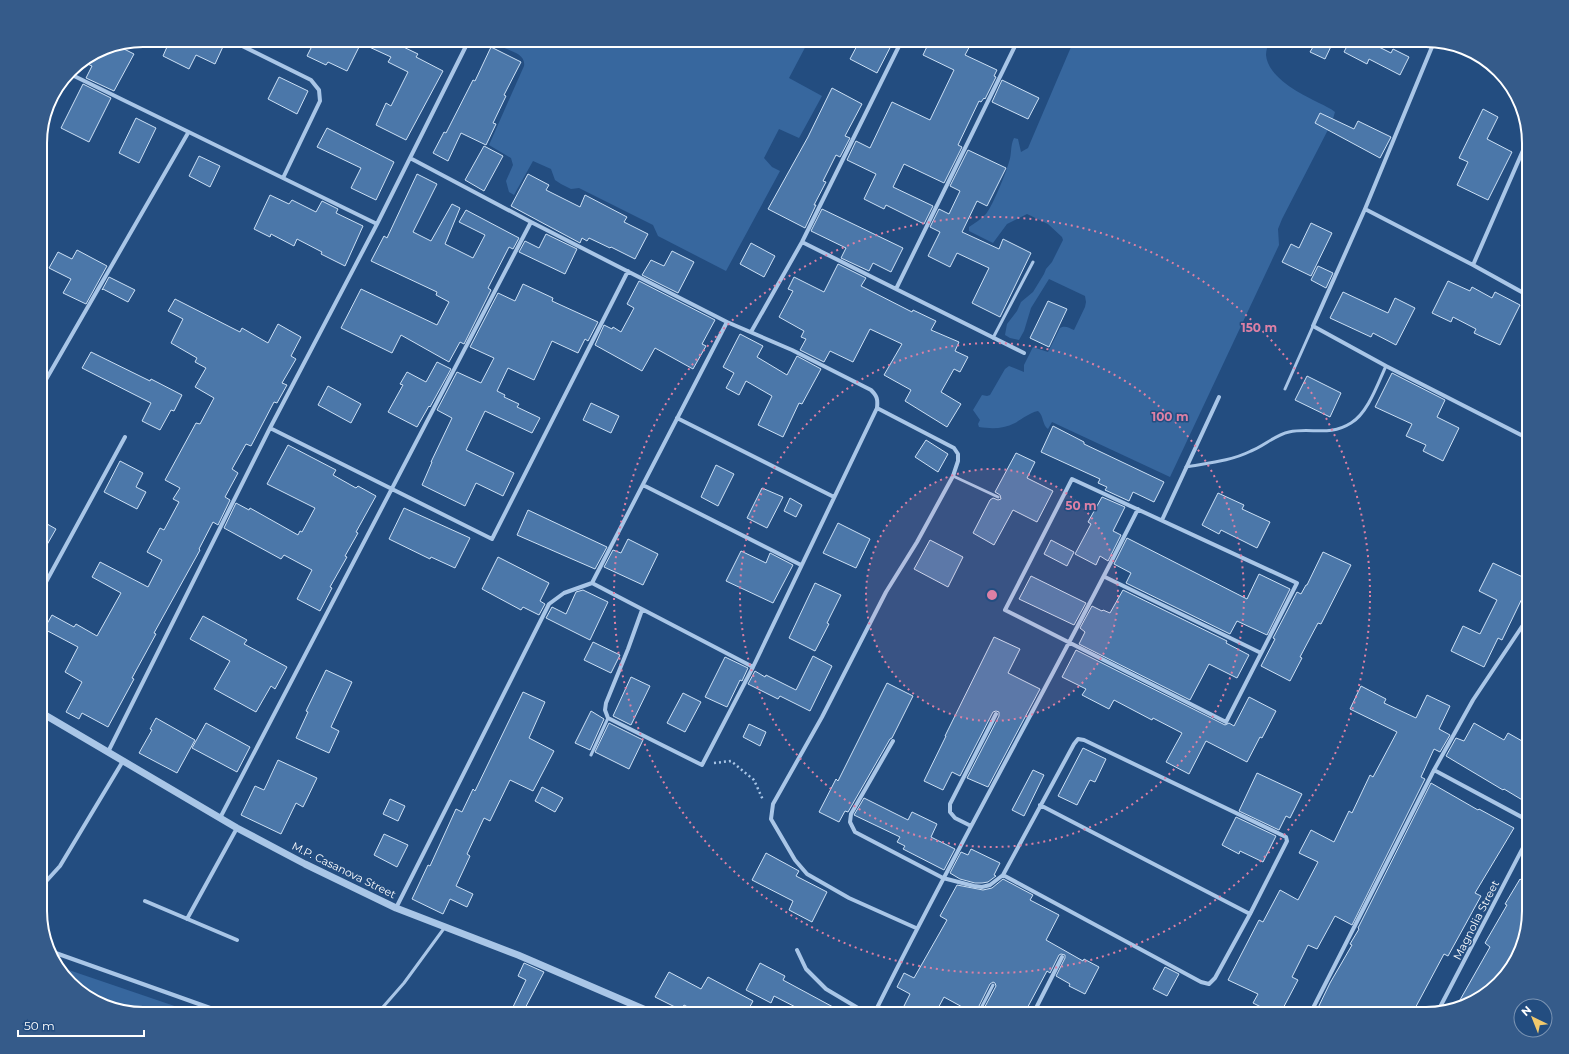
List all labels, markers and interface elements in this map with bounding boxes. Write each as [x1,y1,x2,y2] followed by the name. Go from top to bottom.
[1241,320,1277,335] text: 150 m
[1152,409,1188,424] text: 100 m
[1065,498,1097,513] text: 50 m
[985,588,999,602] centre of rings
[290,839,399,902] street label: M.P. Casanova Street
[1450,877,1502,962] street label: Magnolia Street
[1513,998,1553,1038] north arrow
[1518,1003,1534,1019] text: N
[18,1012,144,1038] scale bar
[24,1018,55,1033] text: 50 m

